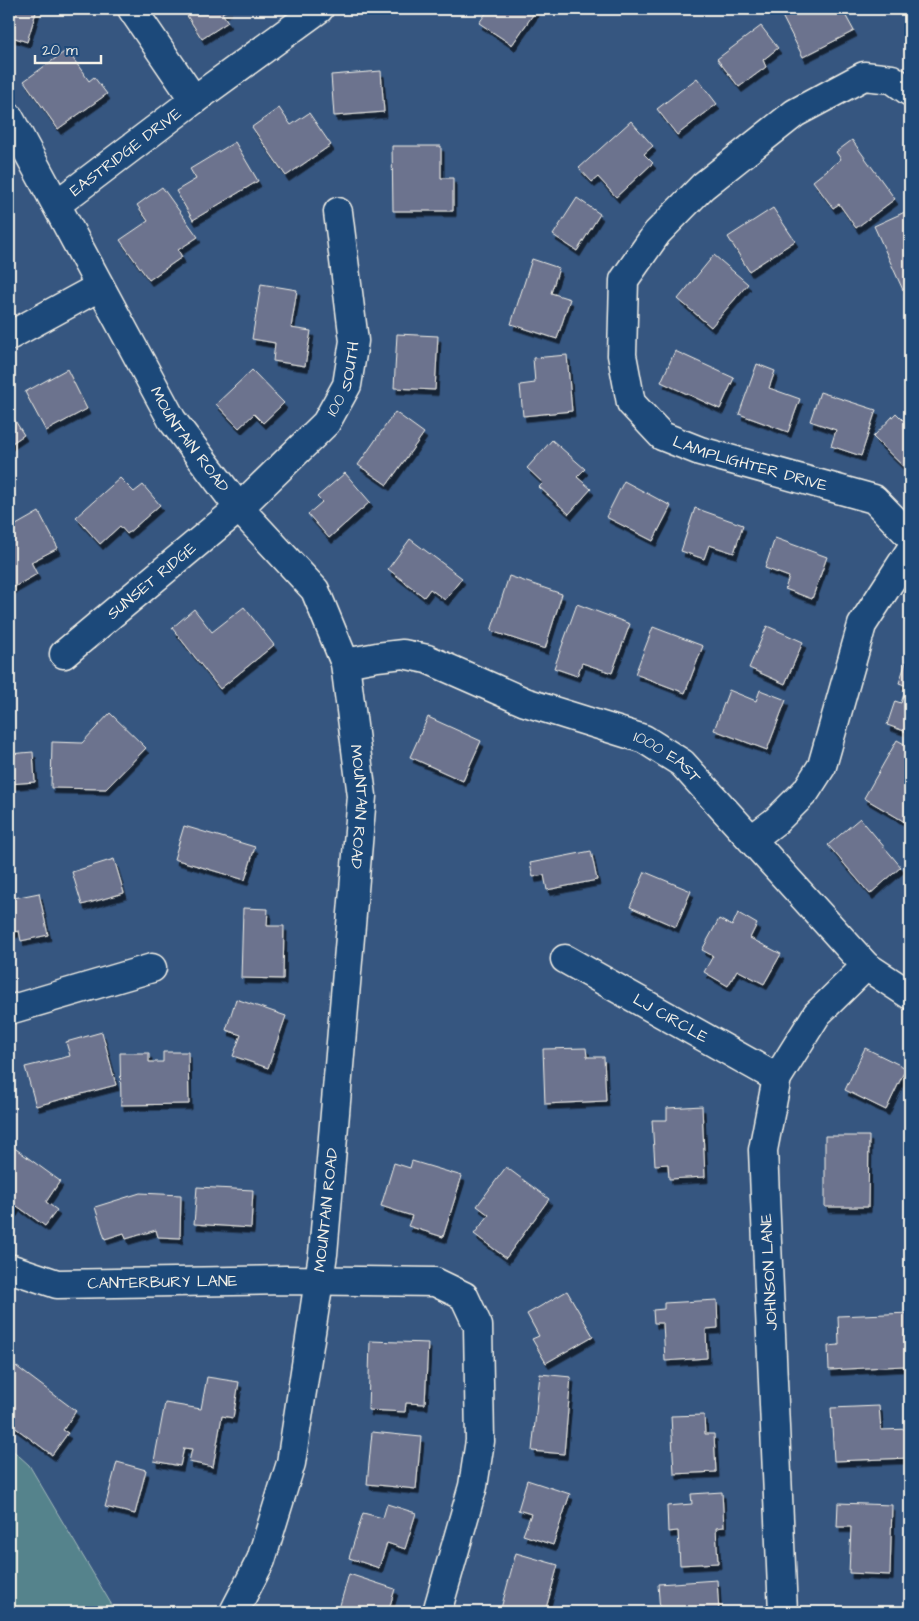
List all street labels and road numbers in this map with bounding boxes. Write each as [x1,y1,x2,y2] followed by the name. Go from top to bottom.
[65,102,186,202] street label: EASTRIDGE DRIVE
[321,339,365,420] street label: 100 SOUTH
[145,383,234,497] street label: MOUNTAIN ROAD
[670,430,830,497] street label: LAMPLIGHTER DRIVE
[102,537,201,625] street label: SUNSET RIDGE
[631,725,706,788] street label: 1000 EAST
[345,743,373,870] street label: MOUNTAIN ROAD
[629,988,713,1048] street label: LJ CIRCLE
[309,1147,343,1273] street label: MOUNTAIN ROAD
[755,1212,783,1331] street label: JOHNSON LANE
[87,1270,238,1294] street label: CANTERBURY LANE

